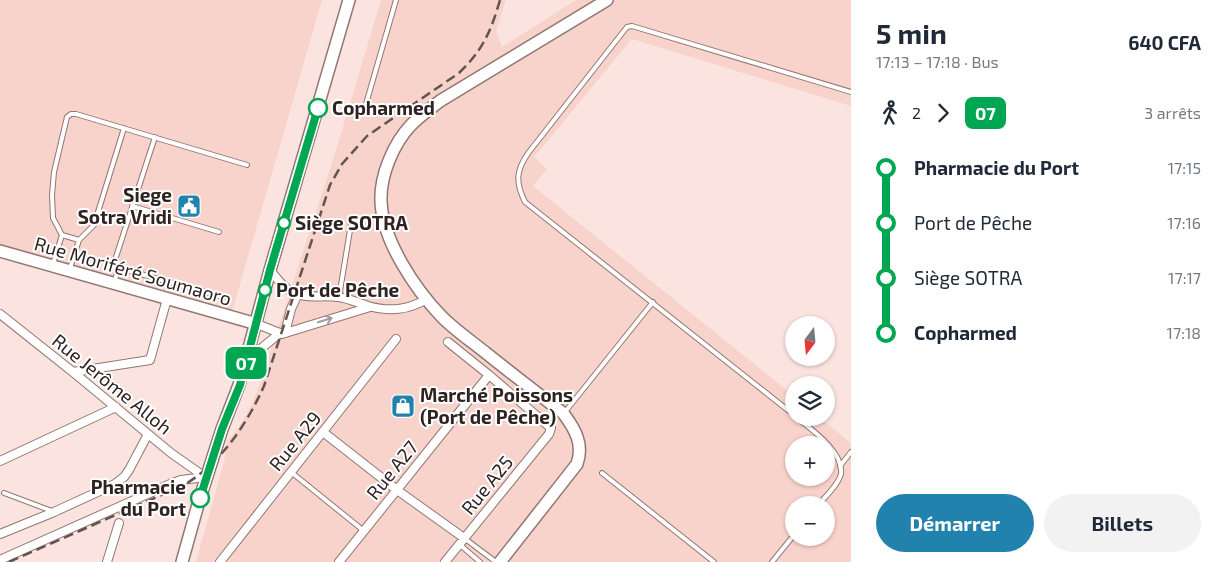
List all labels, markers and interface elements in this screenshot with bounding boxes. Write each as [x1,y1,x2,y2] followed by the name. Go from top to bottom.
[876,16,947,50] text: 5 min
[1128,31,1201,54] text: 640 CFA
[876,52,999,71] text: 17:13 – 17:18 · Bus
[332,96,435,119] place label: Copharmed
[308,98,328,118] marker: Copharmed
[876,99,904,127] icon: walk
[929,99,957,127] icon: forward
[975,102,996,124] text: 07
[912,103,921,122] text: 2
[1144,103,1201,122] text: 3 arrêts
[914,156,1079,179] text: Pharmacie du Port
[1168,158,1201,177] text: 17:15
[78,183,172,228] place label: Siege Sotra Vridi
[176,193,202,219] public building icon: Siege Sotra Vridi
[295,211,409,234] place label: Siège SOTRA
[914,211,1032,234] text: Port de Pêche
[1167,213,1201,232] text: 17:16
[277,216,291,230] marker: Siège SOTRA
[32,231,234,310] street label: Rue Moriféré Soumaoro
[914,266,1022,289] text: Siège SOTRA
[1168,268,1201,287] text: 17:17
[276,278,400,301] place label: Port de Pêche
[258,283,272,297] marker: Port de Pêche
[317,315,333,325] one-way arrow
[785,316,835,366] north arrow
[785,316,835,546] map controls
[914,321,1017,344] text: Copharmed
[1167,323,1201,342] text: 17:18
[48,328,177,439] street label: Rue Jerôme Alloh
[224,347,268,379] line badge: 07
[236,352,256,374] text: 07
[785,376,835,426] button: layers
[420,383,573,428] place label: Marché Poissons (Port de Pêche)
[390,393,416,419] shop icon: Marché Poissons (Port de Pêche)
[264,406,326,475] street label: Rue A29
[361,436,422,504] street label: Rue A27
[785,436,835,486] button: +
[456,451,517,519] street label: Rue A25
[91,475,186,520] place label: Pharmacie du Port
[190,488,210,508] marker: Pharmacie du Port
[876,494,1034,552] button: Démarrer
[1044,494,1201,552] button: Billets
[785,496,835,546] button: −

